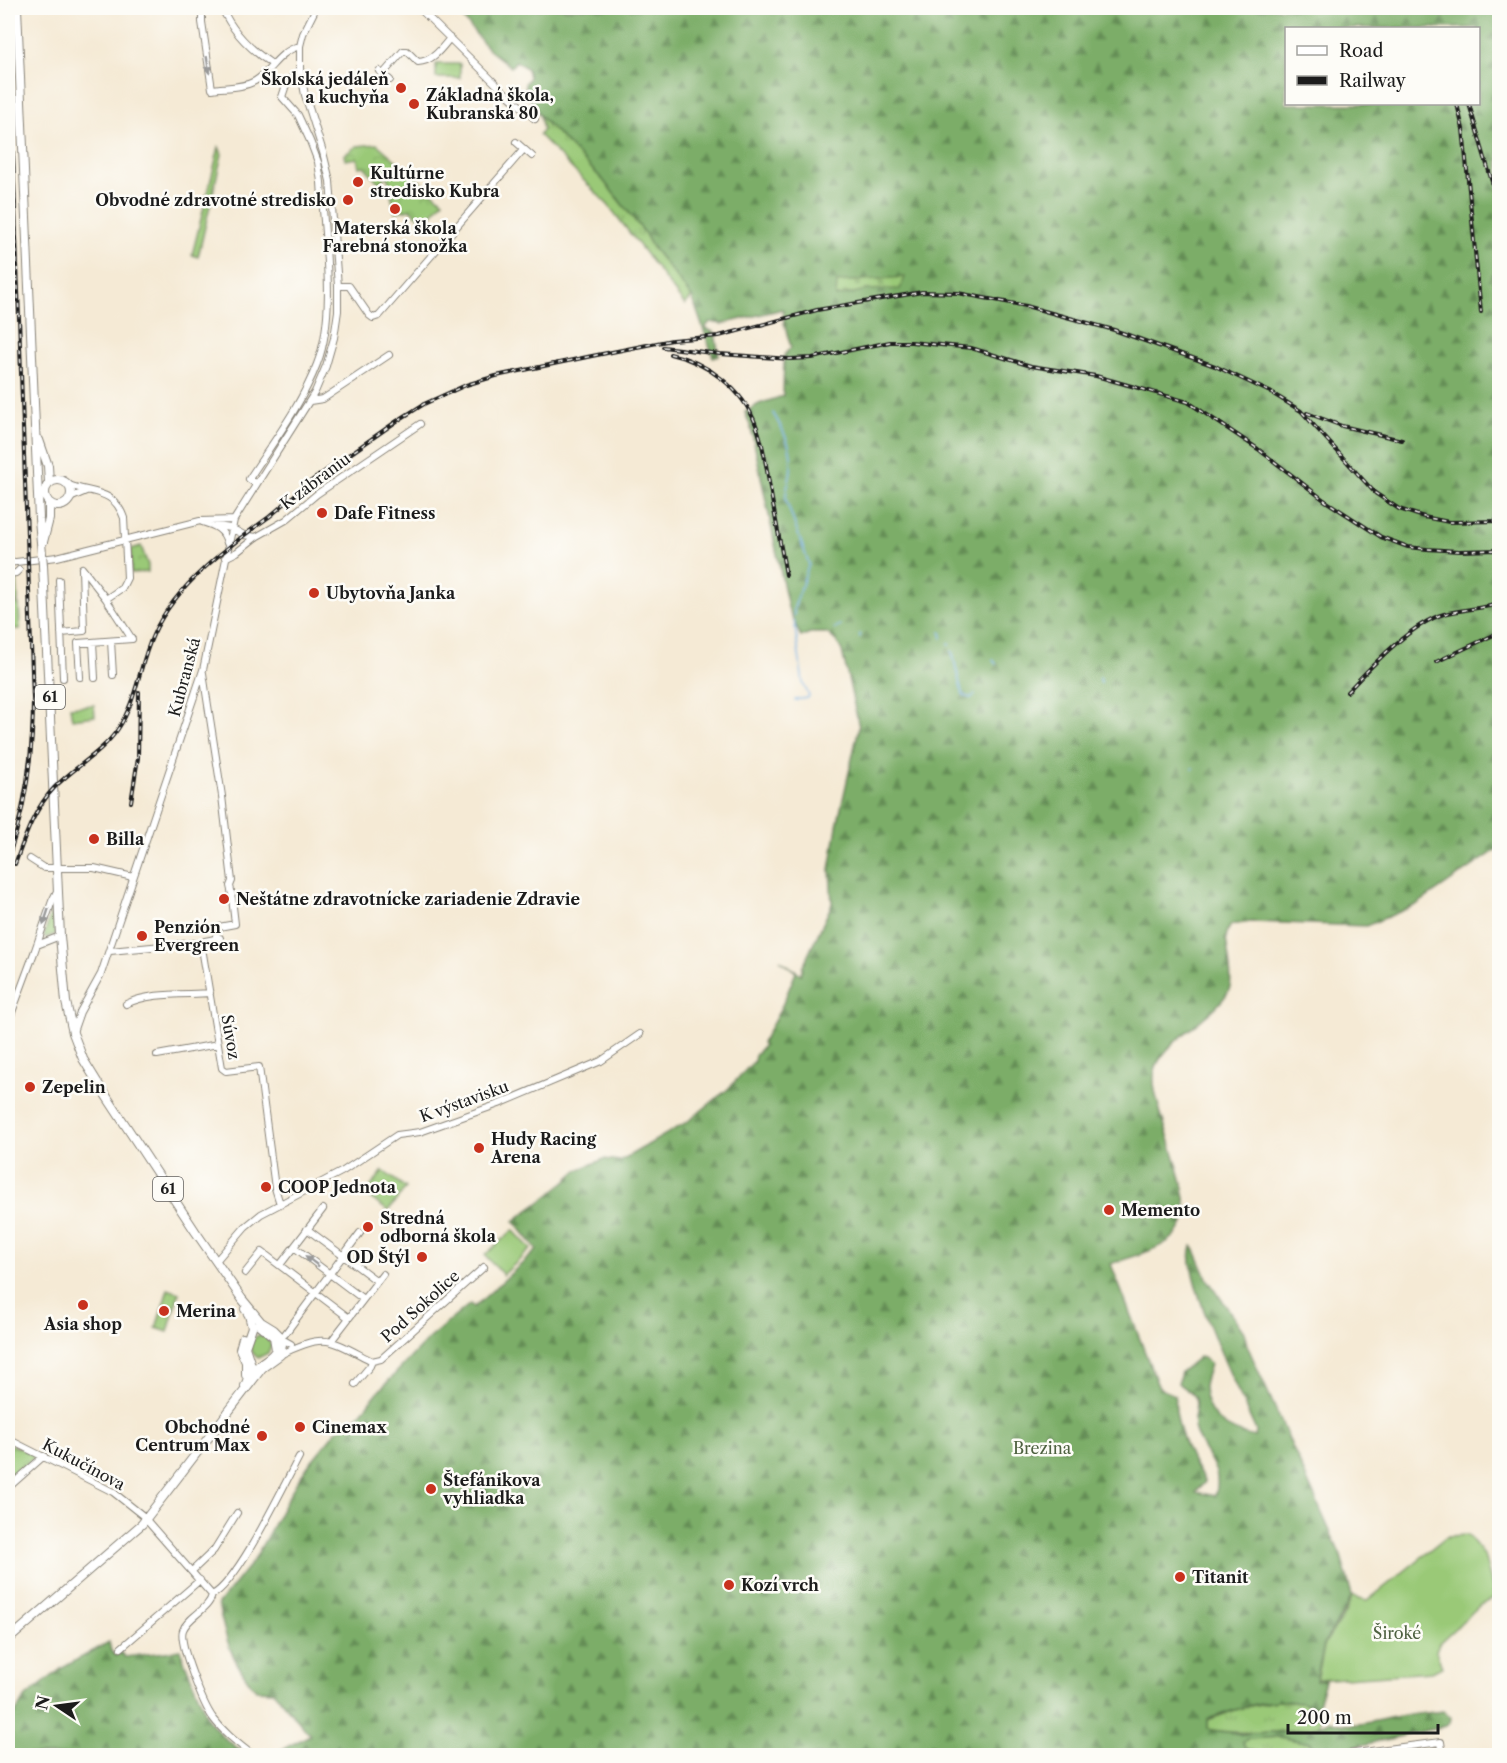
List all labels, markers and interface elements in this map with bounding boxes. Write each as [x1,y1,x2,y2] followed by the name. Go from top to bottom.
[1285,27,1480,105] legend
[1339,40,1384,62] text: Road
[204,56,213,75] one-way arrow
[261,68,390,107] place label: Školská jedáleň a kuchyňa
[1339,70,1407,92] text: Railway
[394,81,408,95] marker: Školská jedáleň a kuchyňa
[426,85,554,123] place label: Základná škola, Kubranská 80
[407,97,421,111] marker: Základná škola, Kubranská 80
[370,163,500,201] place label: Kultúrne stredisko Kubra
[351,175,365,189] marker: Kultúrne stredisko Kubra
[95,190,336,210] place label: Obvodné zdravotné stredisko
[341,193,355,207] marker: Obvodné zdravotné stredisko
[388,202,402,216] marker: Materská škola Farebná stonožka
[323,218,468,256] place label: Materská škola Farebná stonožka
[276,448,354,514] street label: K zábraniu
[334,503,435,523] place label: Dafe Fitness
[315,506,329,520] marker: Dafe Fitness
[326,583,456,603] place label: Ubytovňa Janka
[307,586,321,600] marker: Ubytovňa Janka
[164,635,204,719] street label: Kubranská
[35,685,65,709] road number: 61
[106,829,145,849] place label: Billa
[87,832,101,846] marker: Billa
[236,889,580,909] place label: Neštátne zdravotnícke zariadenie Zdravie
[217,892,231,906] marker: Neštátne zdravotnícke zariadenie Zdravie
[41,908,51,926] one-way arrow
[154,917,239,955] place label: Penzión Evergreen
[135,929,149,943] marker: Penzión Evergreen
[217,1013,245,1061] street label: Súvoz
[417,1076,511,1126] street label: K výstavisku
[42,1077,106,1097] place label: Zepelin
[23,1080,37,1094] marker: Zepelin
[490,1129,597,1167] place label: Hudy Racing Arena
[472,1141,486,1155] marker: Hudy Racing Arena
[153,1177,183,1201] road number: 61
[278,1177,397,1197] place label: COOP Jednota
[259,1180,273,1194] marker: COOP Jednota
[1121,1200,1200,1220] place label: Memento
[1102,1203,1116,1217] marker: Memento
[380,1208,497,1246] place label: Stredná odborná škola
[361,1220,375,1234] marker: Stredná odborná škola
[346,1246,410,1267] place label: OD Štýl
[415,1250,429,1264] marker: OD Štýl
[304,1255,319,1267] one-way arrow
[377,1265,463,1346] street label: Pod Sokolice
[76,1298,90,1312] marker: Asia shop
[176,1301,237,1321] place label: Merina
[157,1304,171,1318] marker: Merina
[43,1314,122,1334] place label: Asia shop
[135,1417,251,1455] place label: Obchodné Centrum Max
[312,1417,387,1437] place label: Cinemax
[293,1420,307,1434] marker: Cinemax
[255,1429,269,1443] marker: Obchodné Centrum Max
[39,1434,129,1494] street label: Kukučínova
[1013,1438,1072,1458] park label: Brezina
[442,1469,541,1508] place label: Štefánikova vyhliadka
[424,1482,438,1496] marker: Štefánikova vyhliadka
[1192,1567,1249,1587] place label: Titanit
[1173,1570,1187,1584] marker: Titanit
[741,1575,819,1595] place label: Kozí vrch
[722,1578,736,1592] marker: Kozí vrch
[1373,1622,1421,1643] park label: Široké
[27,1676,87,1736] north arrow
[31,1694,54,1712] text: N
[1288,1697,1438,1735] scale bar
[1297,1707,1352,1729] text: 200 m

